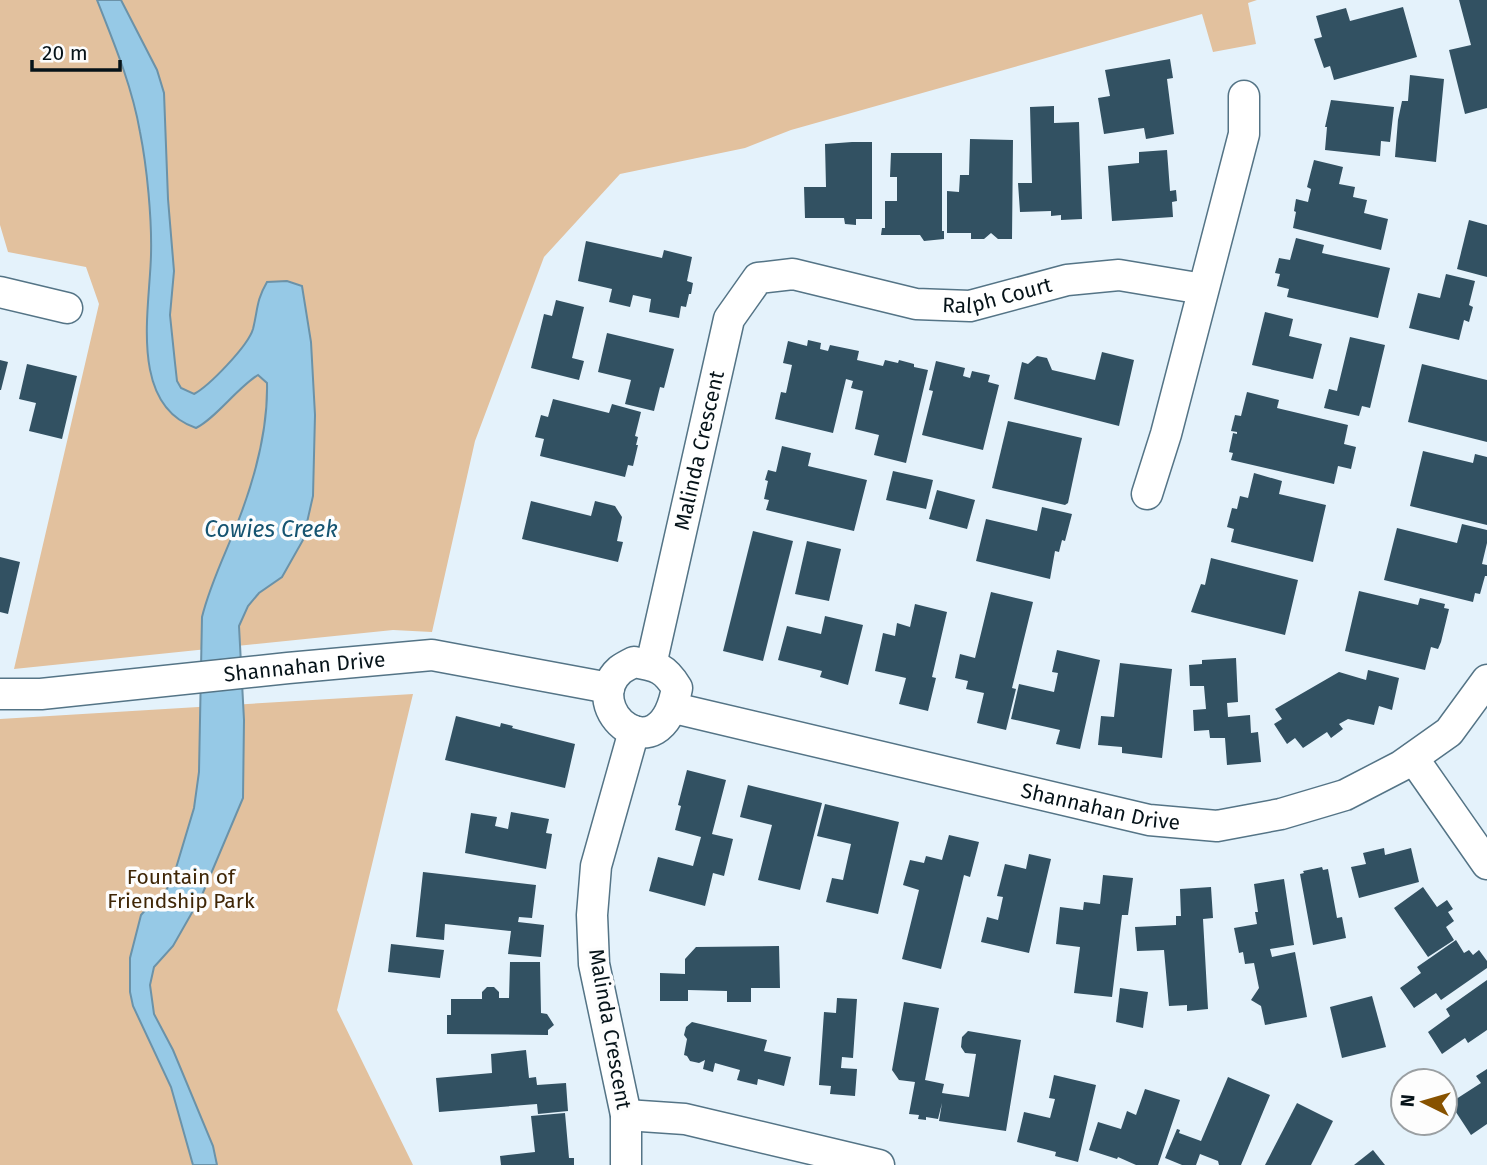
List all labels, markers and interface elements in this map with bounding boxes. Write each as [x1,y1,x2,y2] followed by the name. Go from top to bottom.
[32,28,119,72] scale bar
[42,40,88,66] text: 20 m
[942,272,1055,319] street label: Ralph Court
[669,368,730,533] street label: Malinda Crescent
[204,515,338,543] water label: Cowies Creek
[223,646,387,688] street label: Shannahan Drive
[1018,777,1181,836] street label: Shannahan Drive
[107,864,255,914] park label: Fountain of Friendship Park
[583,947,637,1112] street label: Malinda Crescent
[1389,1067,1459,1137] north arrow
[1396,1093,1420,1108] text: N

